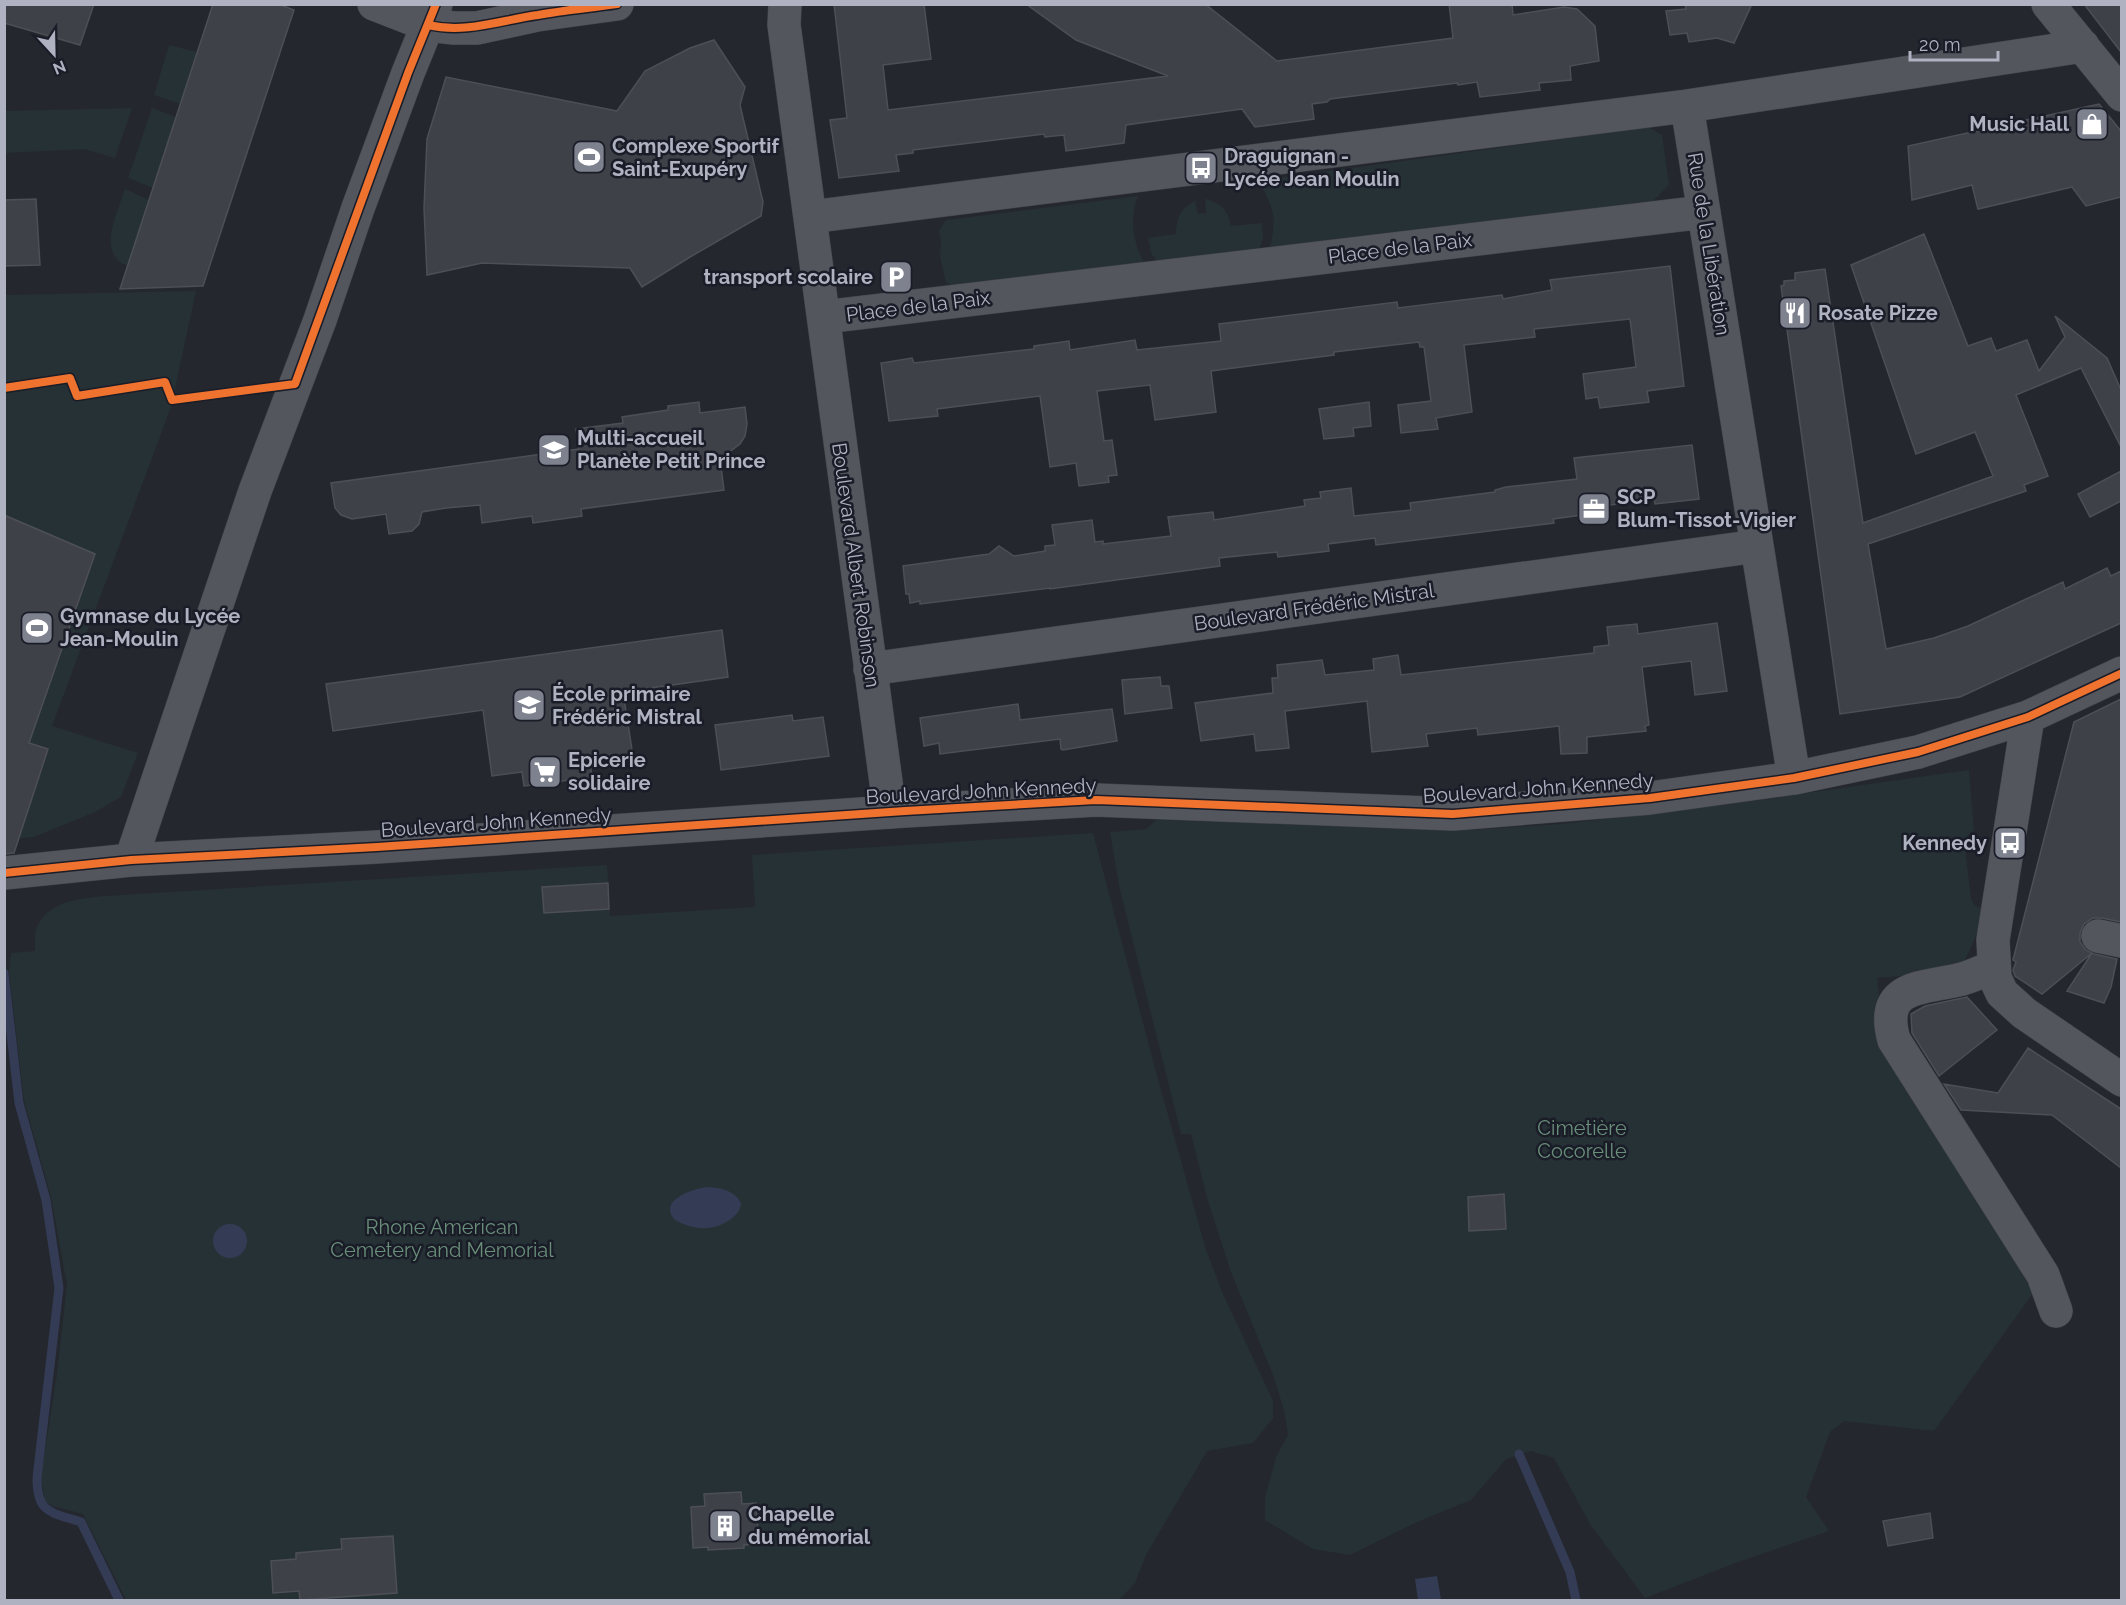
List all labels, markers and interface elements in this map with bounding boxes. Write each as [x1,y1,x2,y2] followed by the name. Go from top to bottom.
[24,24,84,84] north arrow
[1910,24,1998,62] scale bar
[1919,34,1961,55] text: 20 m
[50,56,69,79] text: N
[2074,106,2110,142] shop icon: Music Hall
[1969,112,2070,136] place label: Music Hall
[612,134,779,181] place label: Complexe Sportif Saint-Exupéry
[571,139,607,175] sports icon: Complexe Sportif Saint-Exupéry
[1224,144,1400,191] place label: Draguignan - Lycée Jean Moulin
[1183,150,1219,186] bus stop icon: Draguignan - Lycée Jean Moulin
[1683,151,1735,337] street label: Rue de la Libération
[1327,227,1473,269] street label: Place de la Paix
[878,259,914,295] parking icon: transport scolaire
[703,265,873,289] place label: transport scolaire
[845,285,991,327] street label: Place de la Paix
[1777,295,1813,331] restaurant icon: Rosate Pizze
[1818,301,1938,325] place label: Rosate Pizze
[577,426,765,473] place label: Multi-accueil Planète Petit Prince
[536,432,572,468] school or university icon: Multi-accueil Planète Petit Prince
[827,441,885,689] street label: Boulevard Albert Robinson
[1617,485,1796,532] place label: SCP Blum-Tissot-Vigier
[1576,491,1612,527] office icon: SCP Blum-Tissot-Vigier
[1192,578,1436,636] street label: Boulevard Frédéric Mistral
[60,604,240,651] place label: Gymnase du Lycée Jean-Moulin
[19,610,55,646] sports icon: Gymnase du Lycée Jean-Moulin
[552,682,702,729] place label: École primaire Frédéric Mistral
[511,687,547,723] school or university icon: École primaire Frédéric Mistral
[568,748,651,795] place label: Epicerie solidaire
[527,754,563,790] supermarket icon: Epicerie solidaire
[1422,768,1654,808] street label: Boulevard John Kennedy
[865,773,1097,809] street label: Boulevard John Kennedy
[380,802,612,842] street label: Boulevard John Kennedy
[1992,825,2028,861] bus stop icon: Kennedy
[1902,831,1987,855] place label: Kennedy
[1537,1116,1627,1163] park label: Cimetière Cocorelle
[330,1215,554,1262] park label: Rhone American Cemetery and Memorial
[748,1502,871,1549] place label: Chapelle du mémorial
[707,1508,743,1544] building icon: Chapelle du mémorial

